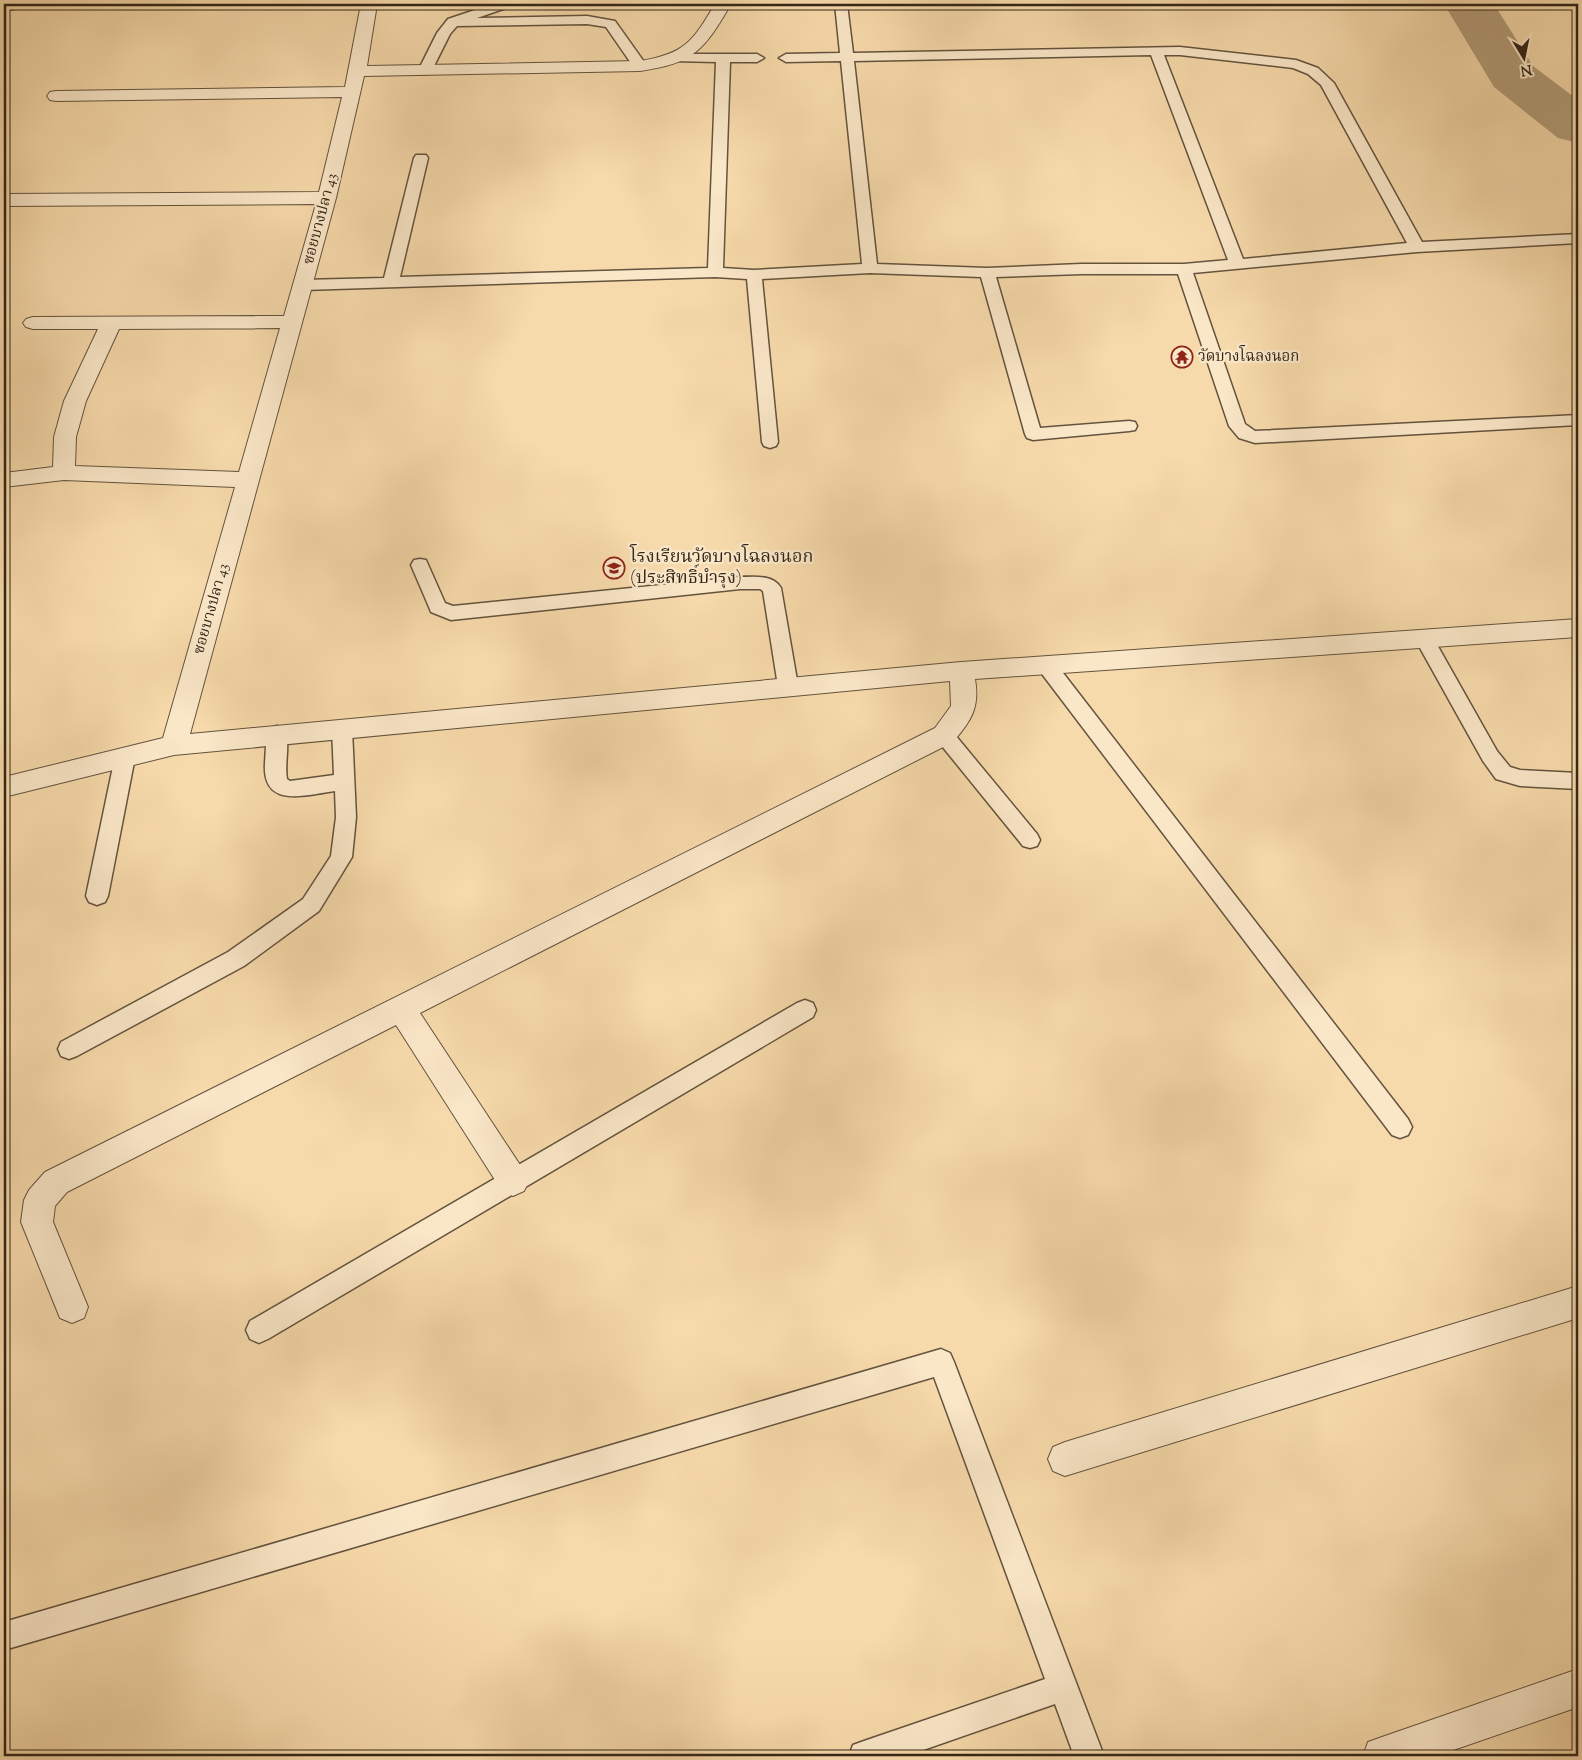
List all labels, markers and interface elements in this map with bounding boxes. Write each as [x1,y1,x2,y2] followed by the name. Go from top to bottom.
[1500,32,1550,82] north arrow
[1519,58,1533,80] text: N
[299,171,343,267] street label: ซอยบางปลา 43
[1170,345,1194,369] temple icon: วัดบางโฉลงนอก
[1198,345,1299,368] place label: วัดบางโฉลงนอก
[629,543,813,592] place label: โรงเรียนวัดบางโฉลงนอก (ประสิทธิ์บำรุง)
[602,556,626,580] school or university icon: โรงเรียนวัดบางโฉลงนอก (ประสิทธิ์บำรุง)
[189,561,235,657] street label: ซอยบางปลา 43

